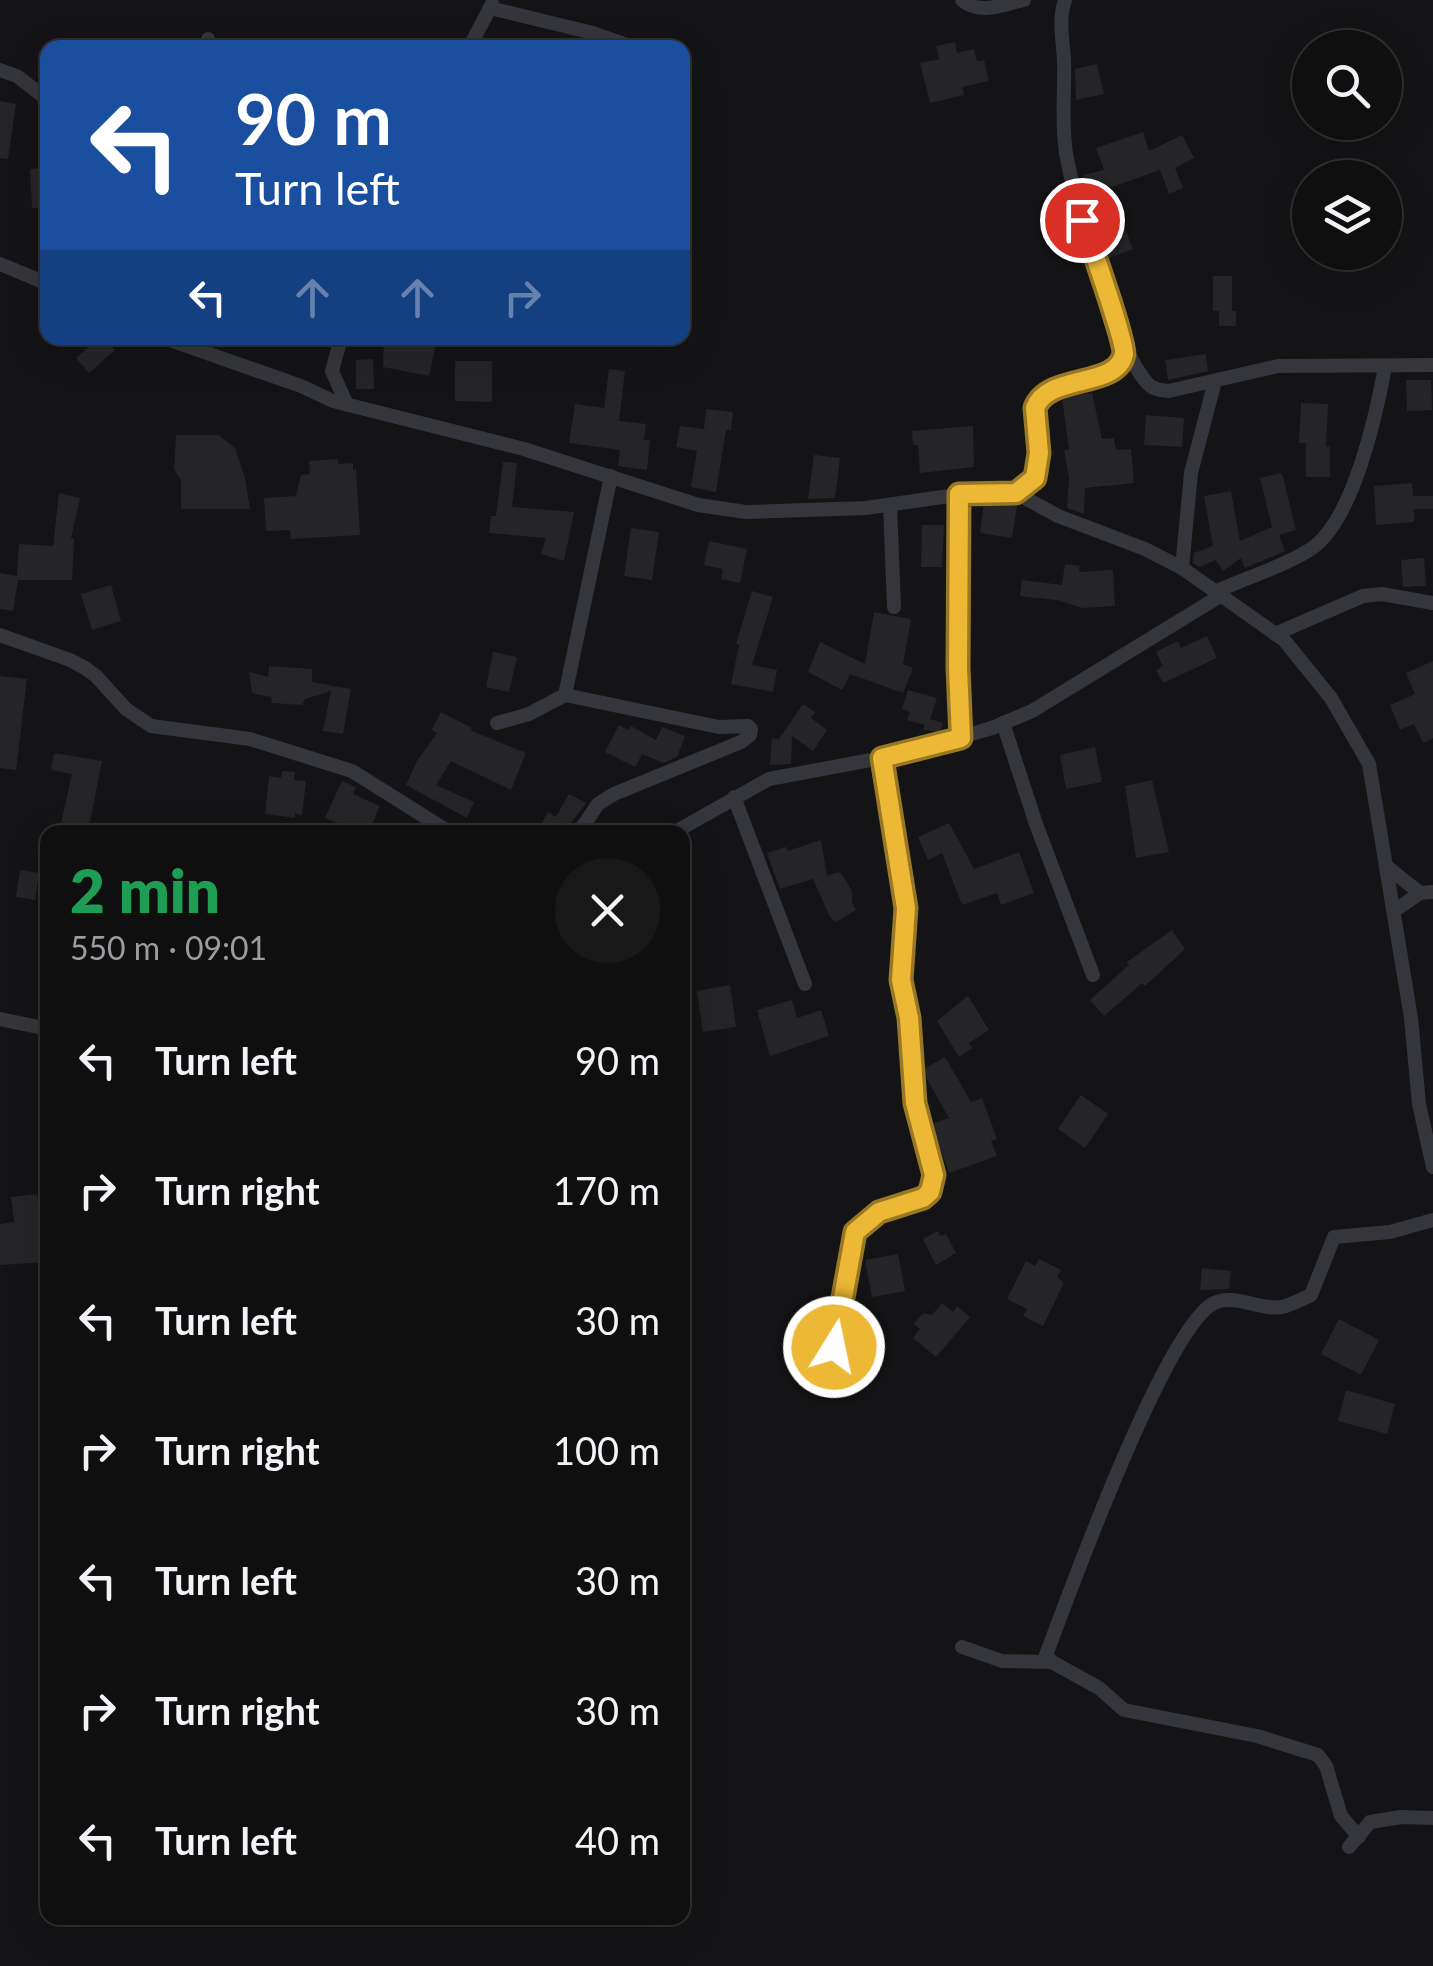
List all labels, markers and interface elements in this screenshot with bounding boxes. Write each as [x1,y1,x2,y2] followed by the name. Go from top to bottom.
[1292,30,1402,270] map controls
[1292,30,1402,140] button: search
[235,76,392,160] text: 90 m
[70,80,200,210] icon: left
[1292,160,1402,270] button: layers
[235,161,400,215] text: Turn left
[1040,178,1125,263] pin
[1055,193,1110,248] icon: arrive
[180,270,235,325] icon: left
[285,270,340,325] icon: ahead
[390,270,445,325] icon: ahead
[495,270,550,325] icon: right
[70,854,220,926] text: 2 min
[555,858,660,963] button: close
[70,928,267,967] text: 550 m · 09:01
[70,1033,125,1088] icon: left
[155,1037,297,1083] text: Turn left
[575,1037,660,1083] text: 90 m
[70,1163,125,1218] icon: right
[155,1167,320,1213] text: Turn right
[553,1167,660,1213] text: 170 m
[70,1293,125,1348] icon: left
[782,1295,886,1399] position arrow
[155,1297,297,1343] text: Turn left
[575,1297,660,1343] text: 30 m
[70,1423,125,1478] icon: right
[155,1427,320,1473] text: Turn right
[553,1427,660,1473] text: 100 m
[70,1553,125,1608] icon: left
[155,1557,297,1603] text: Turn left
[575,1557,660,1603] text: 30 m
[70,1683,125,1738] icon: right
[155,1687,320,1733] text: Turn right
[575,1687,660,1733] text: 30 m
[70,1813,125,1868] icon: left
[155,1817,297,1863] text: Turn left
[575,1817,660,1863] text: 40 m

